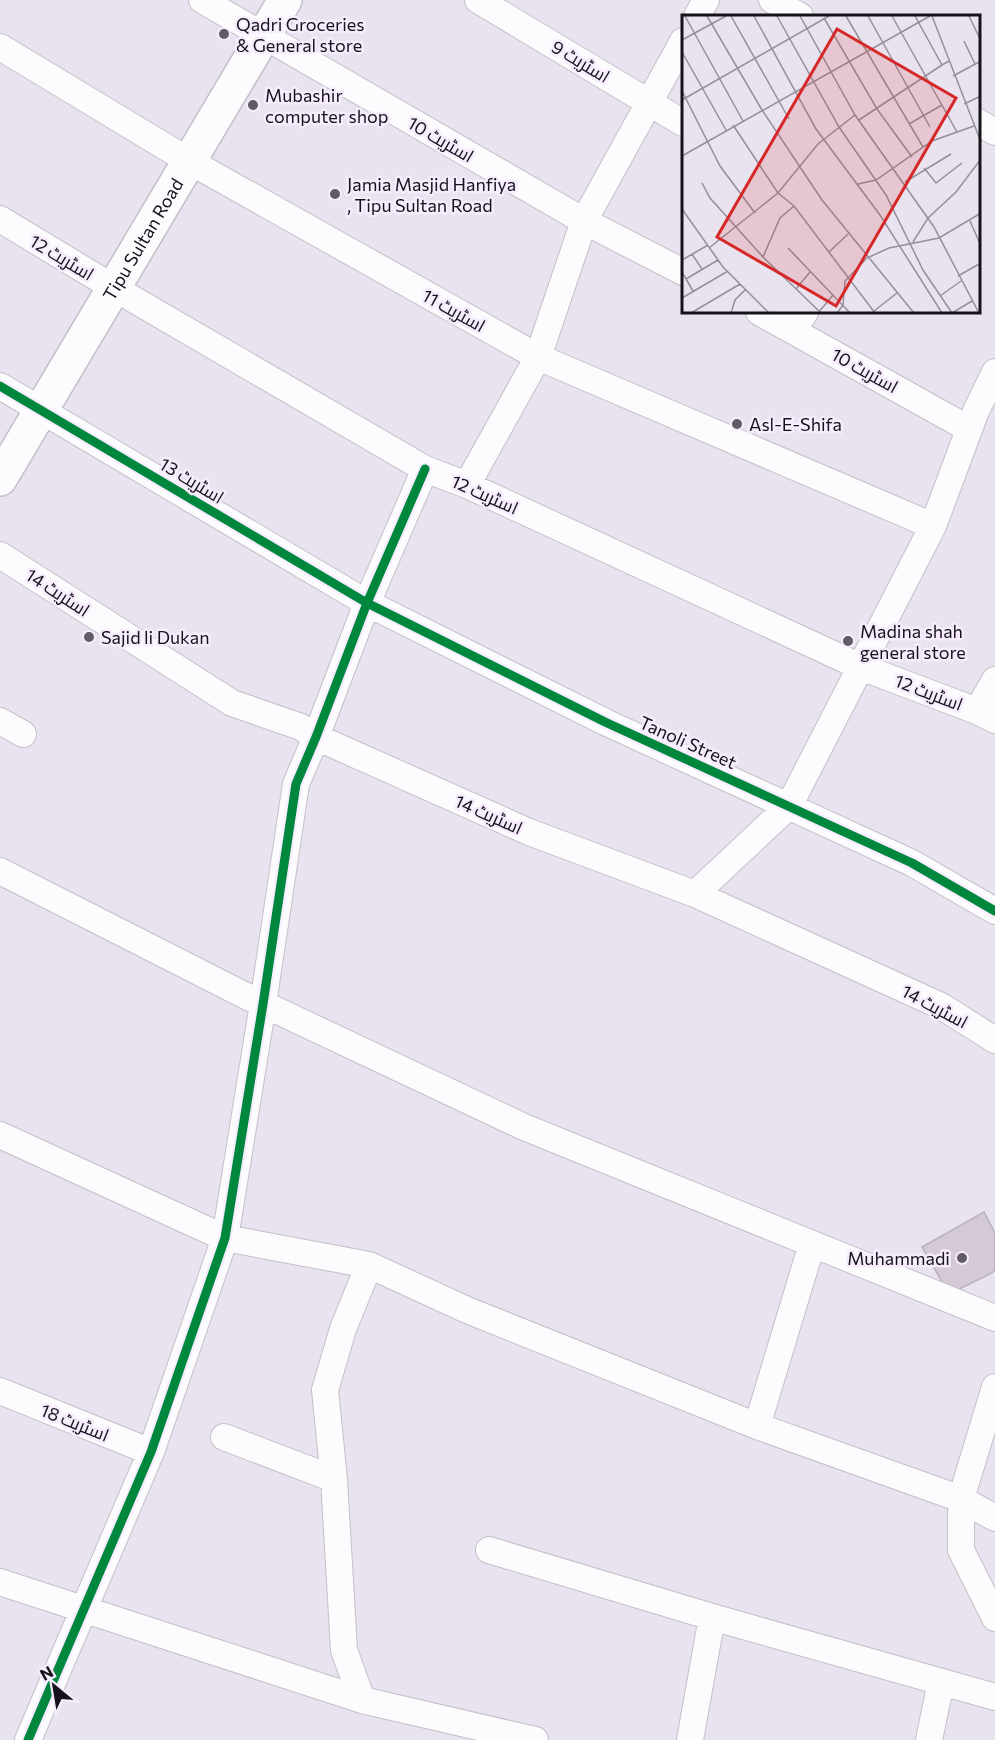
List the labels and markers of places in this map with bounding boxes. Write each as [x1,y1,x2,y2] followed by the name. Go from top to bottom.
[236,13,365,56] place label: Qadri Groceries & General store
[217,27,231,41] marker: Qadri Groceries & General store
[265,84,388,127] place label: Mubashir computer shop
[246,98,260,112] marker: Mubashir computer shop
[347,173,516,216] place label: Jamia Masjid Hanfiya , Tipu Sultan Road
[328,187,342,201] marker: Jamia Masjid Hanfiya , Tipu Sultan Road
[749,413,842,435] place label: Asl-E-Shifa
[730,417,744,431] marker: Asl-E-Shifa
[860,620,966,663] place label: Madina shah general store
[101,626,209,648] place label: Sajid li Dukan
[82,630,96,644] marker: Sajid li Dukan
[841,634,855,648] marker: Madina shah general store
[847,1247,950,1269] place label: Muhammadi
[955,1251,969,1265] marker: Muhammadi

